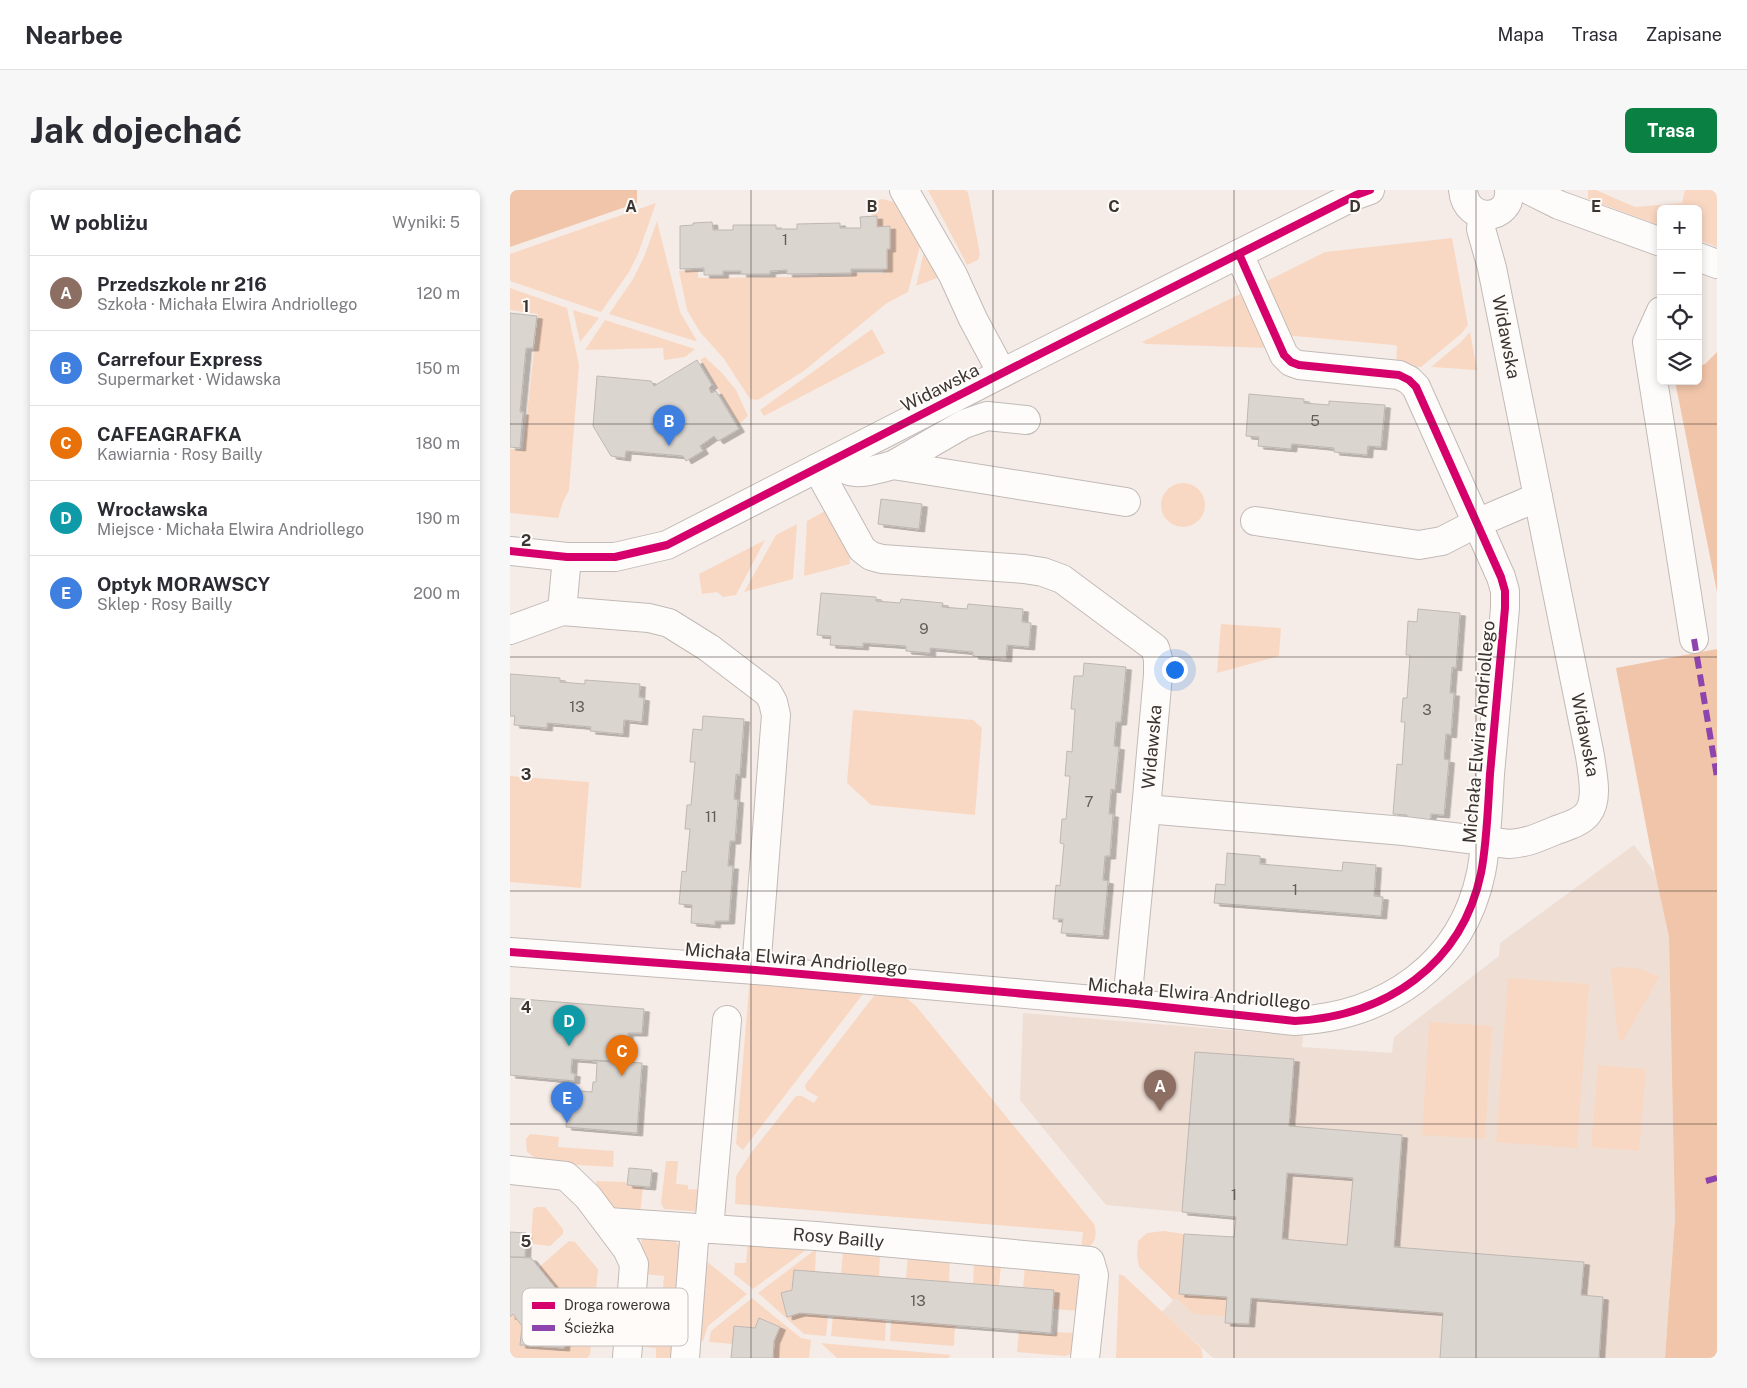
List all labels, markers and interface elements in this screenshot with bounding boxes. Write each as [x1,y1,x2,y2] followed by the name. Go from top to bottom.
[25,21,123,49] text: Nearbee
[1497,24,1544,45] text: Mapa
[1572,24,1618,45] text: Trasa
[1646,24,1722,45] text: Zapisane
[1625,108,1717,153] button: Trasa
[30,110,242,151] text: Jak dojechać
[625,197,637,216] text: A
[867,197,878,216] text: B
[1108,197,1120,216] text: C
[1349,197,1361,216] text: D
[1591,197,1601,216] text: E
[1657,205,1702,385] map controls
[1657,205,1702,250] button: +
[50,210,148,235] text: W pobliżu
[392,213,460,232] text: Wyniki: 5
[782,231,788,248] house number: 1
[1657,250,1702,295] button: −
[97,273,267,295] text: Przedszkole nr 216
[60,284,72,303] text: A
[416,284,460,303] text: 120 m
[1488,293,1525,381] street label: Widawska
[97,295,357,314] text: Szkoła · Michała Elwira Andriollego
[1657,295,1702,340] button: locate
[523,297,529,316] text: 1
[1657,340,1702,385] button: layers
[97,348,263,370] text: Carrefour Express
[61,359,71,378] text: B
[416,359,460,378] text: 150 m
[897,359,982,416] street label: Widawska
[97,370,281,389] text: Supermarket · Widawska
[653,405,685,446] pin: B
[1310,412,1320,429] house number: 5
[97,423,242,445] text: CAFEAGRAFKA
[60,434,72,453] text: C
[416,434,460,453] text: 180 m
[97,445,263,464] text: Kawiarnia · Rosy Bailly
[97,498,208,520] text: Wrocławska
[60,509,72,528] text: D
[416,509,460,528] text: 190 m
[97,520,364,539] text: Miejsce · Michała Elwira Andriollego
[521,531,531,550] text: 2
[97,573,270,595] text: Optyk MORAWSCY
[61,584,71,603] text: E
[413,584,460,603] text: 200 m
[97,595,232,614] text: Sklep · Rosy Bailly
[919,620,929,637] house number: 9
[1458,620,1499,844] street label: Michała Elwira Andriollego
[1162,657,1188,683] your location
[1567,691,1604,779] street label: Widawska
[569,698,585,715] house number: 13
[1422,701,1432,718] house number: 3
[1137,704,1166,790] street label: Widawska
[521,765,531,784] text: 3
[1084,793,1094,810] house number: 7
[705,808,717,825] house number: 11
[1292,881,1298,898] house number: 1
[684,938,908,979] street label: Michała Elwira Andriollego
[1087,973,1311,1014] street label: Michała Elwira Andriollego
[521,998,532,1017] text: 4
[553,1005,585,1046] pin: D
[606,1035,638,1076] pin: C
[1144,1070,1176,1111] pin: A
[551,1082,583,1123] pin: E
[1231,1186,1237,1203] house number: 1
[792,1223,885,1252] street label: Rosy Bailly
[521,1232,532,1251] text: 5
[522,1288,688,1346] legend
[910,1292,926,1309] house number: 13
[564,1297,670,1313] text: Droga rowerowa
[564,1318,614,1336] text: Ścieżka

